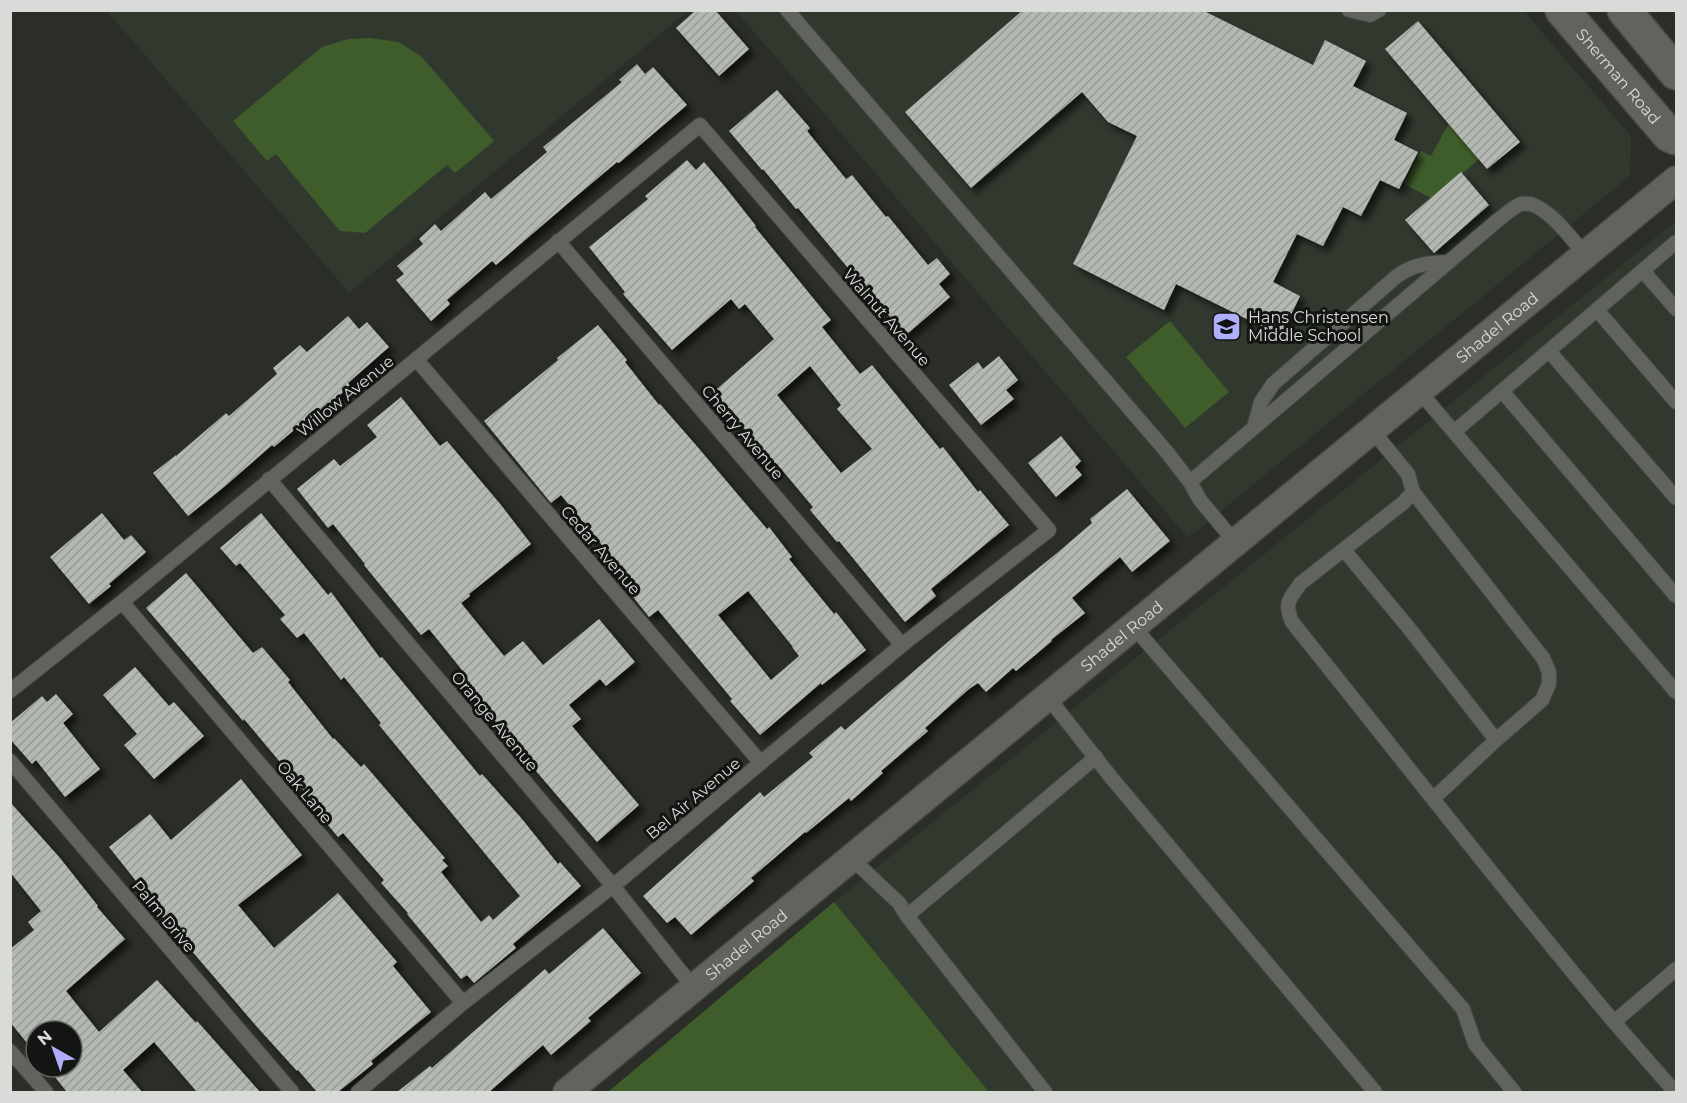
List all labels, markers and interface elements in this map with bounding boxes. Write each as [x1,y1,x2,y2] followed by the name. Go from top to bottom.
[1572,25,1664,128] street label: Sherman Road
[839,265,934,370] street label: Walnut Avenue
[1452,288,1542,367] street label: Shadel Road
[1248,308,1389,345] place label: Hans Christensen Middle School
[1211,310,1243,342] school or university icon: Hans Christensen Middle School
[293,352,397,441] street label: Willow Avenue
[698,381,788,484] street label: Cherry Avenue
[557,502,645,599] street label: Cedar Avenue
[1077,597,1167,676] street label: Shadel Road
[447,667,542,775] street label: Orange Avenue
[642,754,744,843] street label: Bel Air Avenue
[273,757,336,828] street label: Oak Lane
[128,876,199,956] street label: Palm Drive
[701,906,792,984] street label: Shadel Road
[24,1019,84,1079] north arrow
[34,1026,56,1049] text: N

